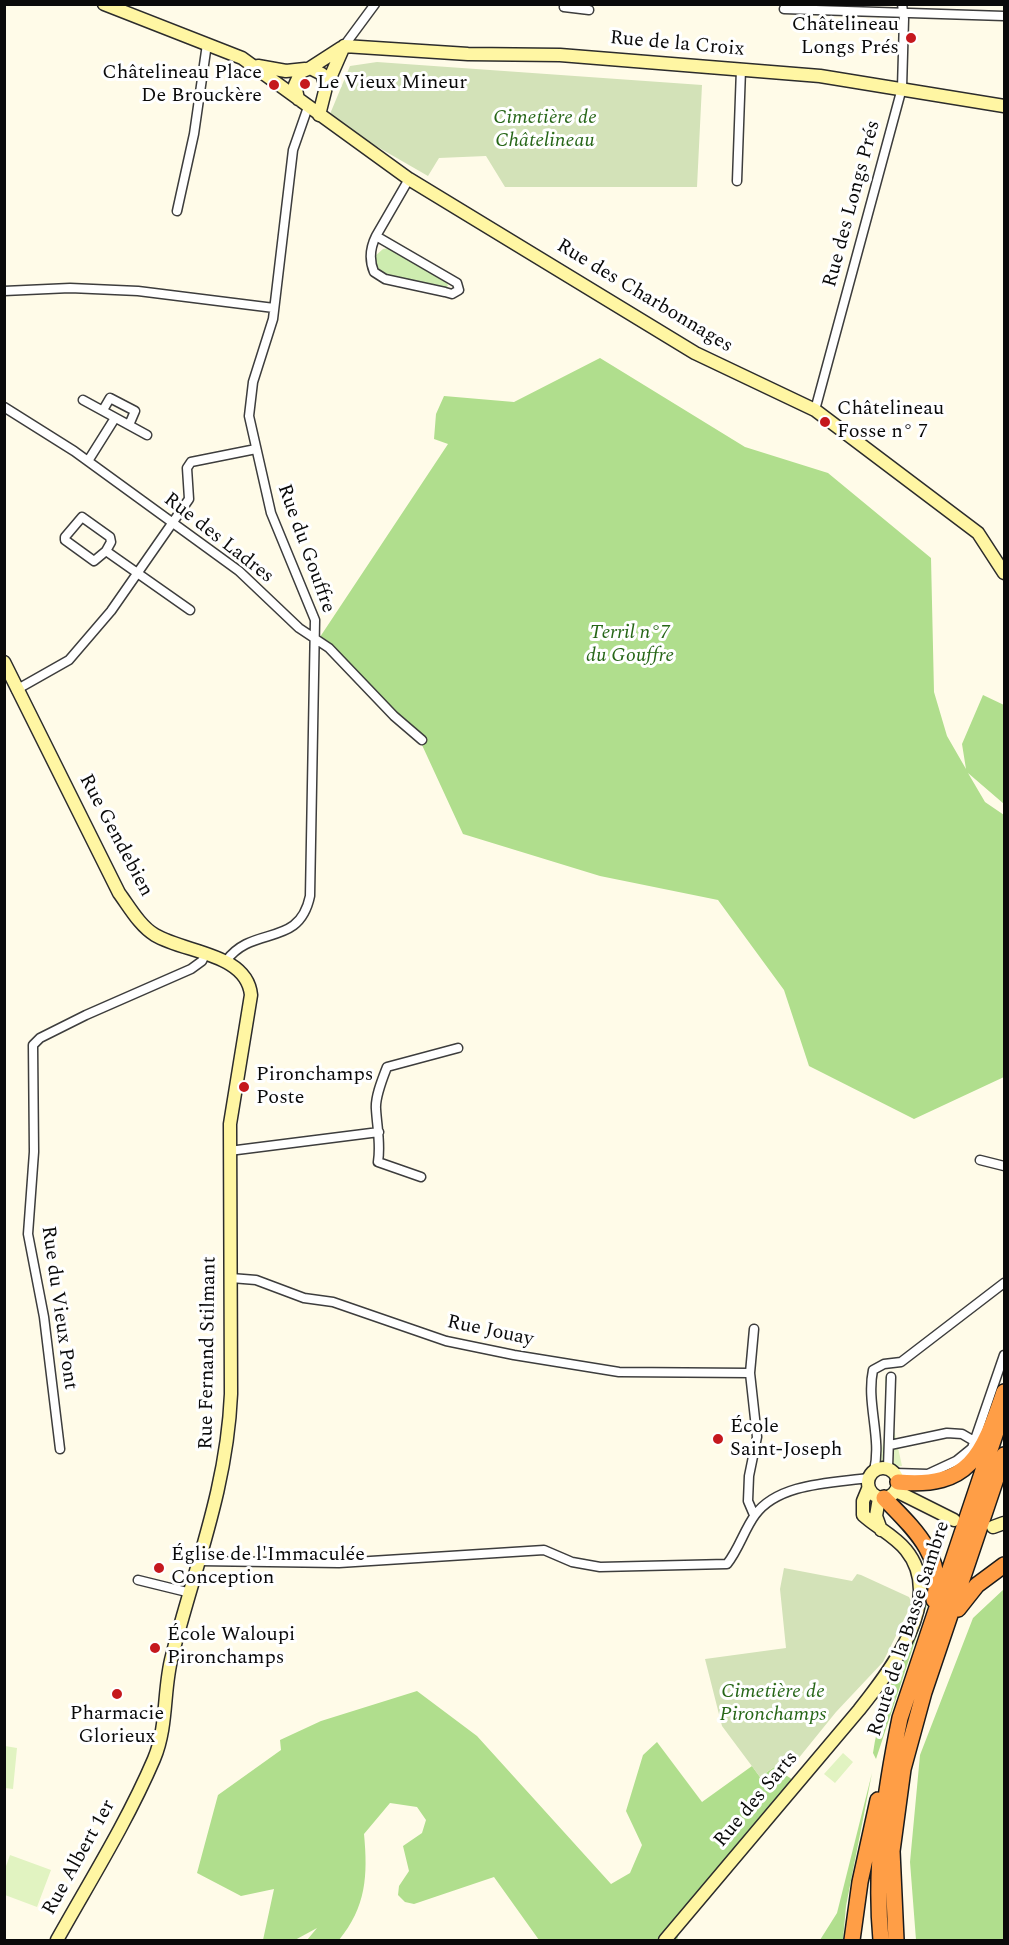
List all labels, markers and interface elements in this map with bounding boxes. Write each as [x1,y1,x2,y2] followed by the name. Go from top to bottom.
[792,14,899,61] place label: Châtelineau Longs Prés
[609,27,745,63] street label: Rue de la Croix
[904,31,918,45] marker: Châtelineau Longs Prés
[102,62,262,109] place label: Châtelineau Place De Brouckère
[317,72,467,96] place label: Le Vieux Mineur
[298,77,312,91] marker: Le Vieux Mineur
[267,78,281,92] marker: Châtelineau Place De Brouckère
[493,107,597,154] park label: Cimetière de Châtelineau
[819,118,887,290] street label: Rue des Longs Prés
[552,235,736,359] street label: Rue des Charbonnages
[837,398,944,445] place label: Châtelineau Fosse n° 7
[818,415,832,429] marker: Châtelineau Fosse n° 7
[271,481,339,617] street label: Rue du Gouffre
[158,488,278,590] street label: Rue des Ladres
[586,622,674,669] park label: Terril n°7 du Gouffre
[73,771,157,901] street label: Rue Gendebien
[256,1064,373,1111] place label: Pironchamps Poste
[237,1080,251,1094] marker: Pironchamps Poste
[35,1224,81,1392] street label: Rue du Vieux Pont
[195,1256,223,1450] street label: Rue Fernand Stilmant
[445,1311,535,1353] street label: Rue Jouay
[730,1416,842,1463] place label: École Saint-Joseph
[711,1432,725,1446] marker: École Saint-Joseph
[864,1518,956,1740] street label: Route de la Basse Sambre
[171,1544,365,1591] place label: Église de l'Immaculée Conception
[152,1561,166,1575] marker: Église de l'Immaculée Conception
[167,1624,295,1671] place label: École Waloupi Pironchamps
[148,1641,162,1655] marker: École Waloupi Pironchamps
[720,1681,826,1728] park label: Cimetière de Pironchamps
[110,1687,124,1701] marker: Pharmacie Glorieux
[70,1703,164,1750] place label: Pharmacie Glorieux
[710,1747,804,1853] street label: Rue des Sarts
[38,1796,122,1920] street label: Rue Albert 1er

